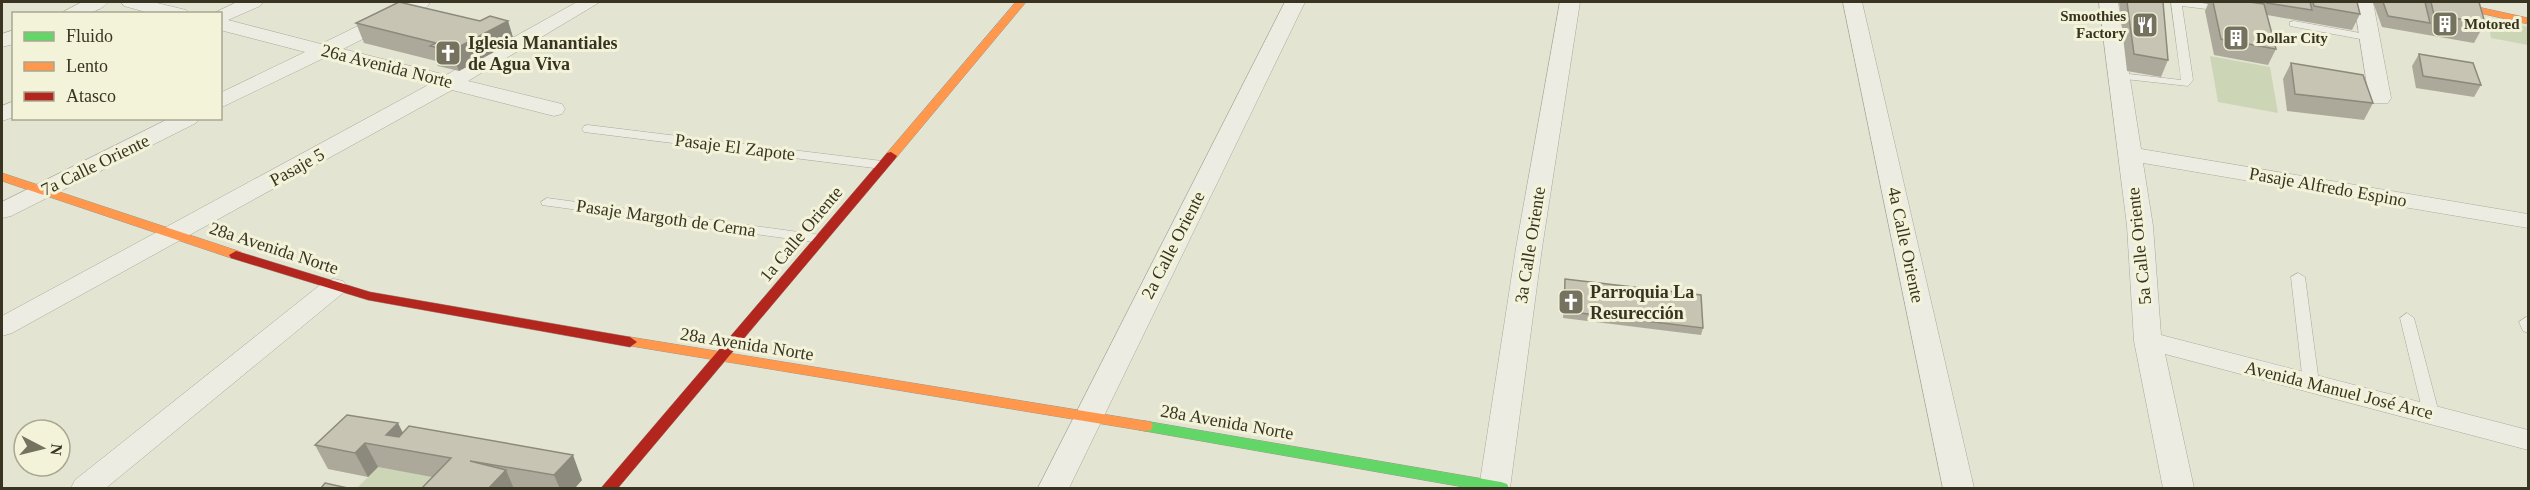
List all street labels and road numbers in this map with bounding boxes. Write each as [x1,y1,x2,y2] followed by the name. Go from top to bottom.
[319,40,455,92] street label: 26a Avenida Norte
[38,130,152,200] street label: 7a Calle Oriente
[674,130,796,164] street label: Pasaje El Zapote
[266,144,328,190] street label: Pasaje 5
[2247,163,2409,211] street label: Pasaje Alfredo Espino
[755,182,847,286] street label: 1a Calle Oriente
[1511,185,1549,305] street label: 3a Calle Oriente
[1884,185,1928,305] street label: 4a Calle Oriente
[2123,186,2155,306] street label: 5a Calle Oriente
[1137,188,1209,302] street label: 2a Calle Oriente
[575,195,757,241] street label: Pasaje Margoth de Cerna
[207,218,341,278] street label: 28a Avenida Norte
[679,324,815,364] street label: 28a Avenida Norte
[2243,357,2435,423] street label: Avenida Manuel José Arce
[1159,400,1295,444] street label: 28a Avenida Norte

